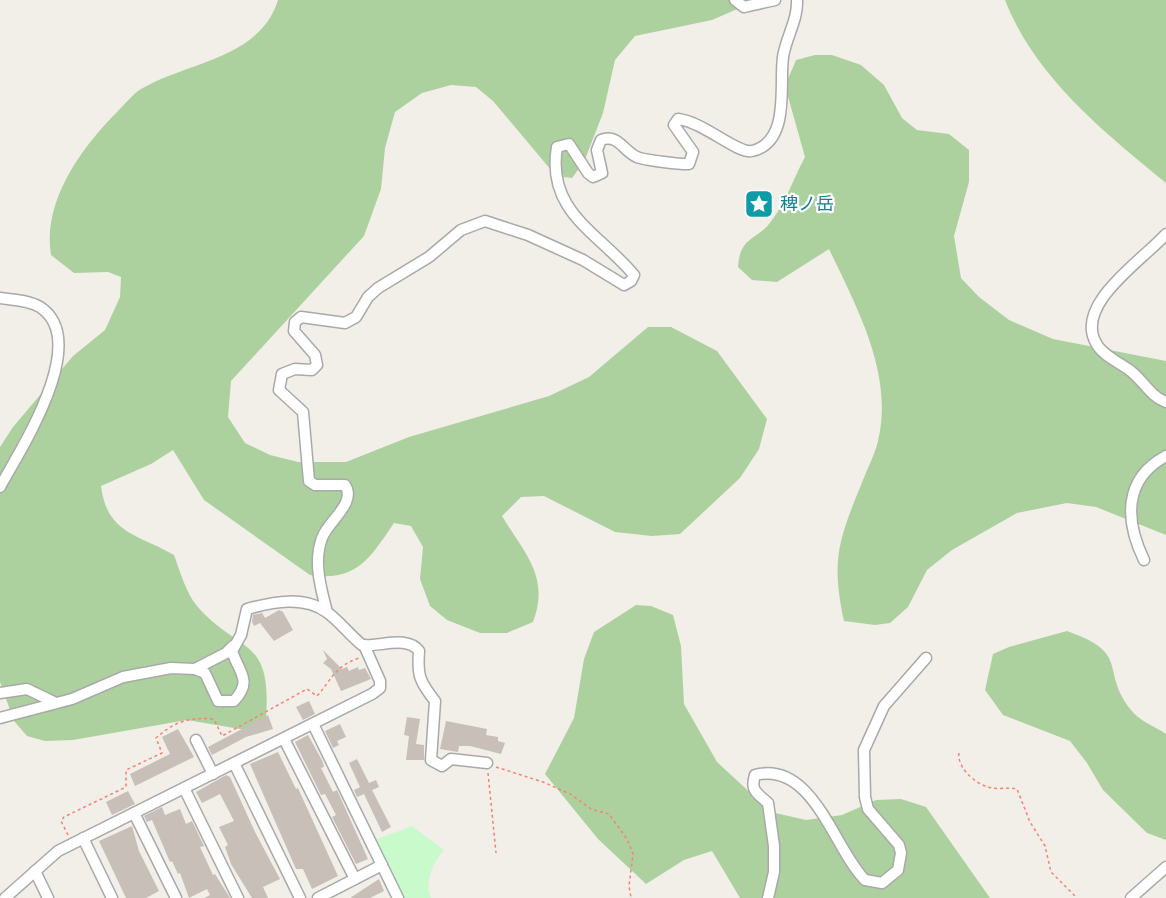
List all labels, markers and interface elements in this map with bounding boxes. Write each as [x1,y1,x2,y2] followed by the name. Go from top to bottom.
[743,188,775,220] place icon: 稗ノ岳
[780,193,834,214] place label: 稗ノ岳

